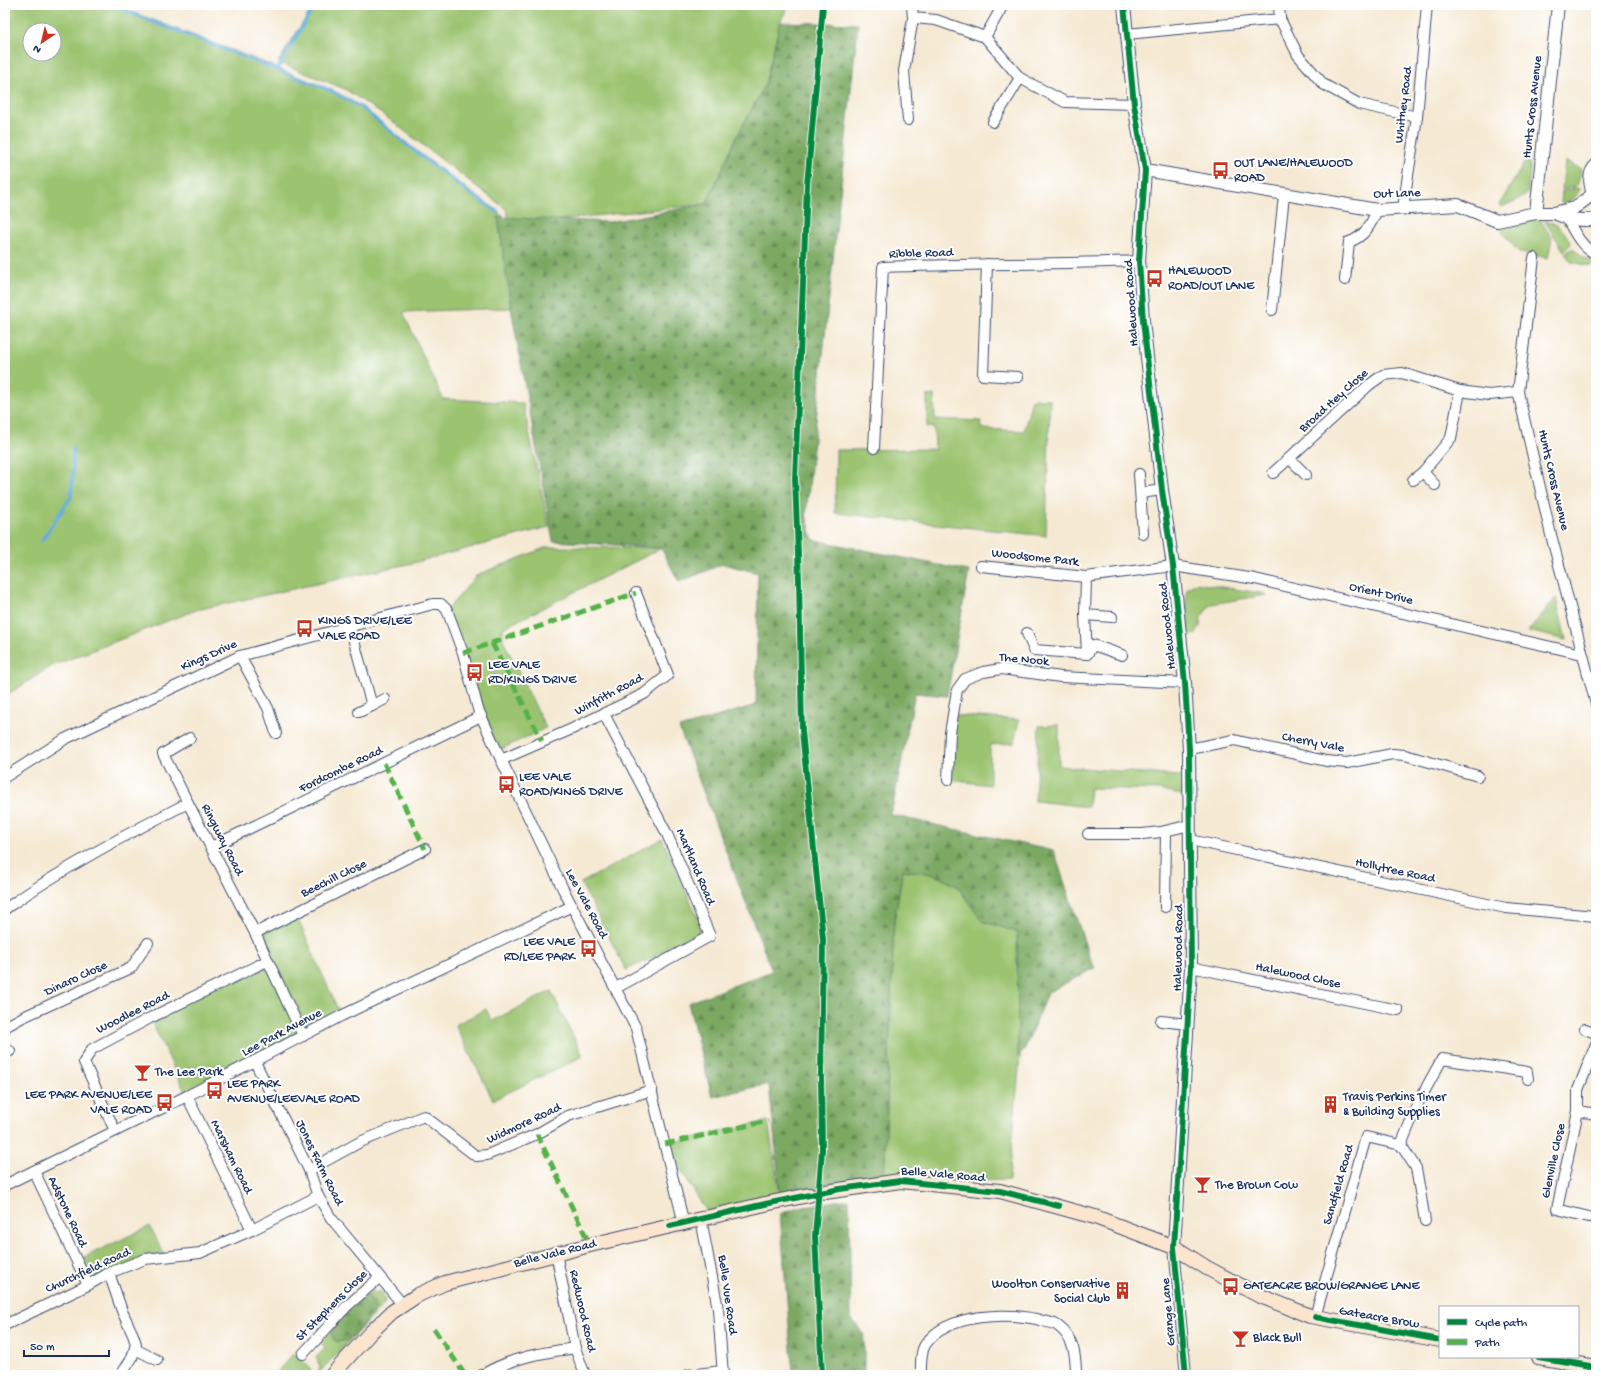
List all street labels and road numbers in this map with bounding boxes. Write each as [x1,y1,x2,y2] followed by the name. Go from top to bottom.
[1520,55,1546,159] street label: Hunts Cross Avenue
[1392,65,1416,144] street label: Whitney Road
[1373,186,1421,202] street label: Out Lane
[889,245,955,263] street label: Ribble Road
[1121,258,1143,347] street label: Halewood Road
[1296,366,1372,437] street label: Broad Hey Close
[1534,428,1572,532] street label: Hunts Cross Avenue
[991,546,1080,570] street label: Woodsome Park
[1348,579,1415,609] street label: Orient Drive
[1156,581,1180,670] street label: Halewood Road
[179,637,240,675] street label: Kings Drive
[998,650,1051,670] street label: The Nook
[572,670,647,719] street label: Winfrith Road
[1280,730,1346,756] street label: Cherry Vale
[296,743,386,797] street label: Fordcombe Road
[198,802,247,880] street label: Ringway Road
[672,827,718,909] street label: Martland Road
[1354,855,1438,887] street label: Hollytree Road
[298,857,370,902] street label: Beechill Close
[561,867,611,943] street label: Lee Vale Road
[1171,903,1187,992] street label: Halewood Road
[41,958,110,1000] street label: Dinaro Close
[1254,960,1342,992] street label: Halewood Close
[94,988,173,1038] street label: Woodlee Road
[240,1006,325,1060] street label: Lee Park Avenue
[484,1100,565,1148] street label: Widmore Road
[207,1118,256,1198] street label: Marsham Road
[292,1118,347,1210] street label: Jones Farm Road
[1539,1122,1569,1200] street label: Glenville Close
[1320,1142,1358,1227] street label: Sandfield Road
[899,1164,987,1186] street label: Belle Vale Road
[44,1174,91,1251] street label: Adstone Road
[511,1236,599,1272] street label: Belle Vale Road
[43,1244,134,1297] street label: Churchfield Road
[714,1253,740,1337] street label: Belle Vue Road
[293,1267,371,1345] street label: St Stephens Close
[565,1268,599,1355] street label: Redwood Road
[1159,1277,1179,1347] street label: Grange Lane
[1338,1304,1420,1332] street label: Gateacre Brow

